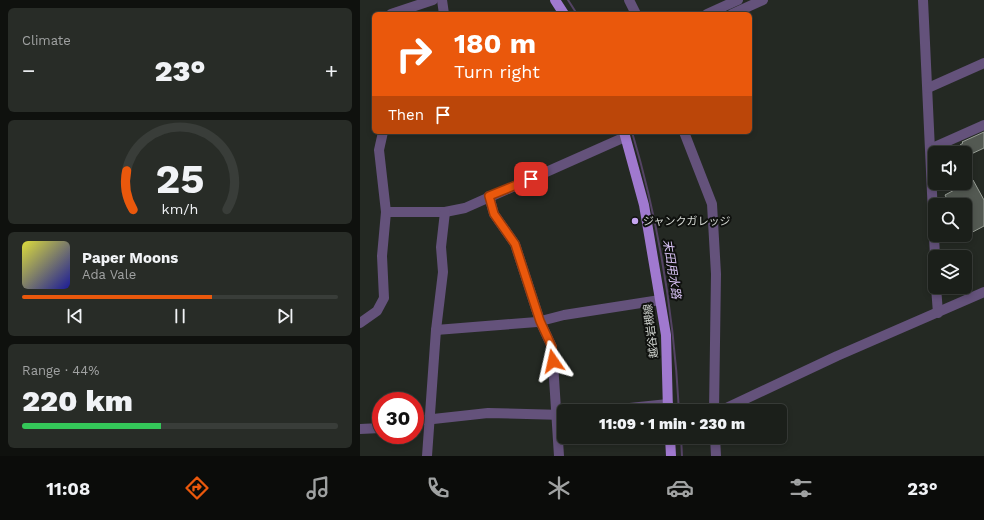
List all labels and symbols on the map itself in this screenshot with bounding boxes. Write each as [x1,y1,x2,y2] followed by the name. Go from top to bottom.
[514,162,548,196] pin
[643,215,730,228] place label: ジャンクガレッジ
[630,216,640,226] marker: ジャンクガレッジ
[660,238,684,301] water label: 末田用水路
[641,303,661,359] street label: 越谷岩槻線
[532,340,574,382] position arrow
[372,392,424,444] speed limit sign: 30

